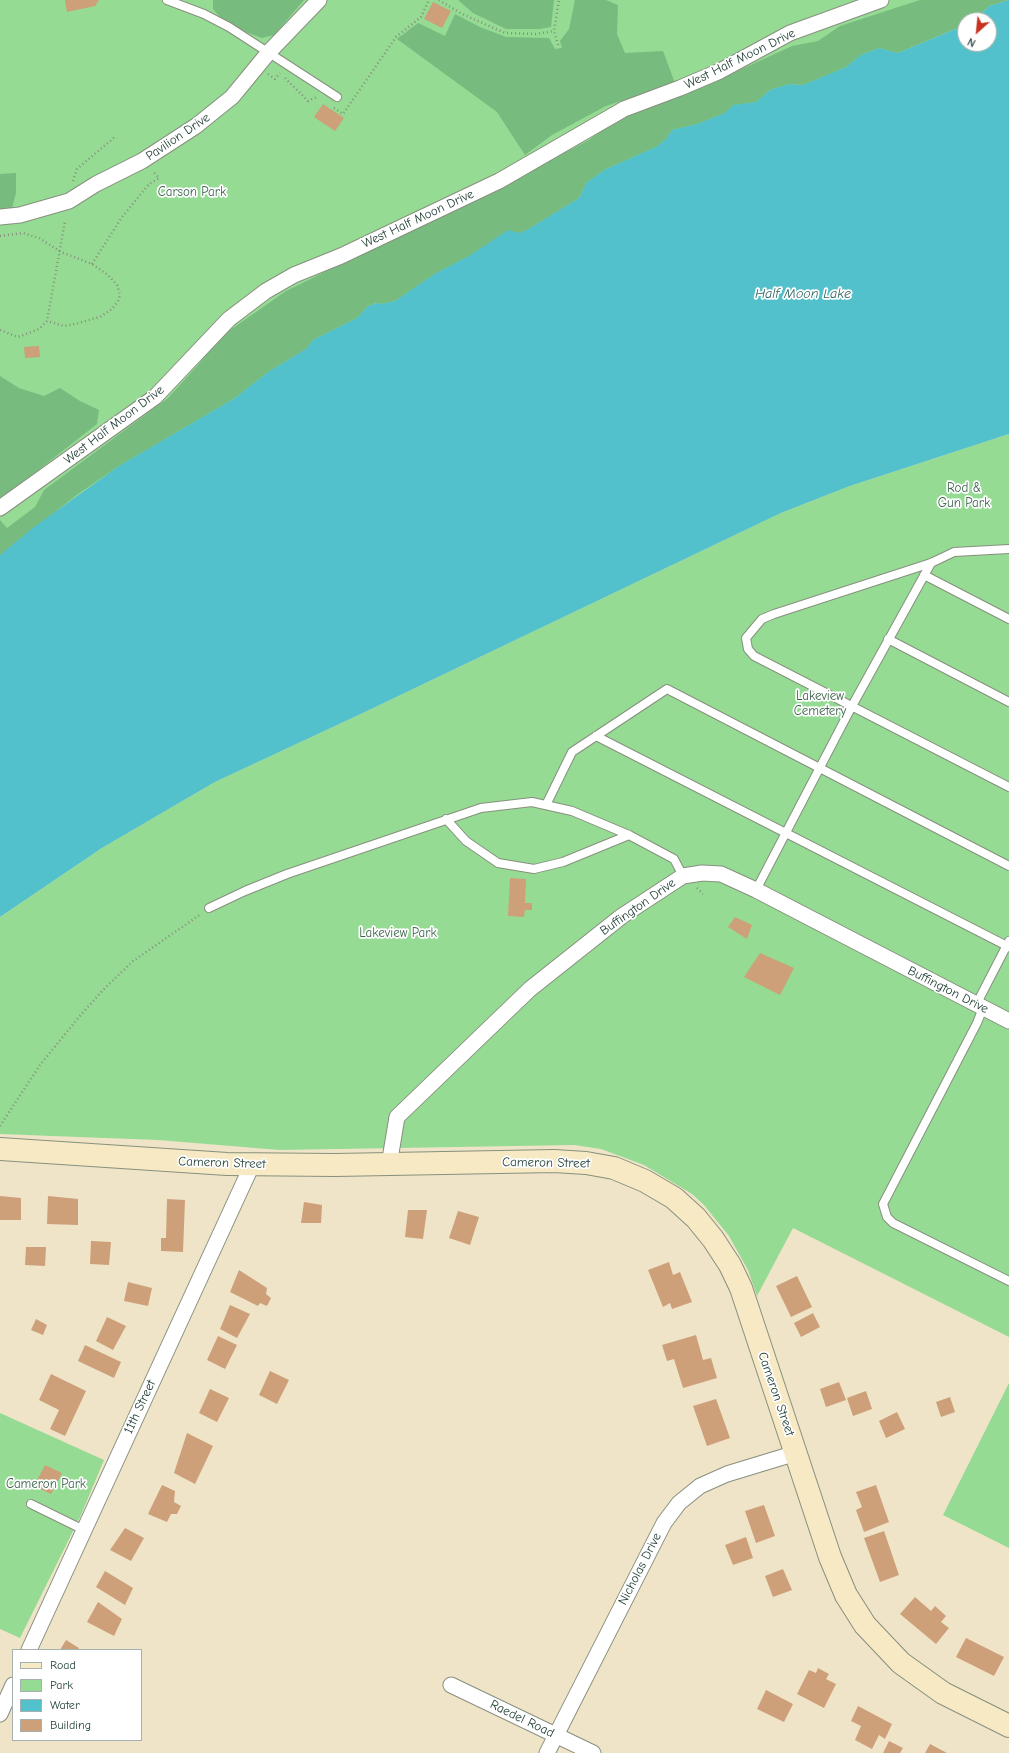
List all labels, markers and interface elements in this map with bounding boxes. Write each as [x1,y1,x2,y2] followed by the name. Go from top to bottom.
[957,12,997,52] north arrow
[682,25,798,93] street label: West Half Moon Drive
[966,35,978,50] text: N
[143,110,213,164] street label: Pavilion Drive
[158,184,226,200] park label: Carson Park
[360,186,476,252] street label: West Half Moon Drive
[755,286,851,302] water label: Half Moon Lake
[61,382,167,468] street label: West Half Moon Drive
[938,480,990,511] park label: Rod & Gun Park
[794,688,846,719] park label: Lakeview Cemetery
[597,875,679,939] street label: Buffington Drive
[359,925,437,941] park label: Lakeview Park
[905,963,991,1017] street label: Buffington Drive
[178,1154,266,1172] street label: Cameron Street
[502,1154,590,1172] street label: Cameron Street
[754,1350,798,1438] street label: Cameron Street
[121,1377,159,1437] street label: 11th Street
[6,1476,86,1492] park label: Cameron Park
[615,1530,665,1608] street label: Nicholas Drive
[12,1649,142,1741] legend
[50,1658,76,1672] text: Road
[50,1678,73,1692] text: Park
[487,1697,557,1741] street label: Raedel Road
[50,1698,80,1712] text: Water
[50,1718,91,1732] text: Building

